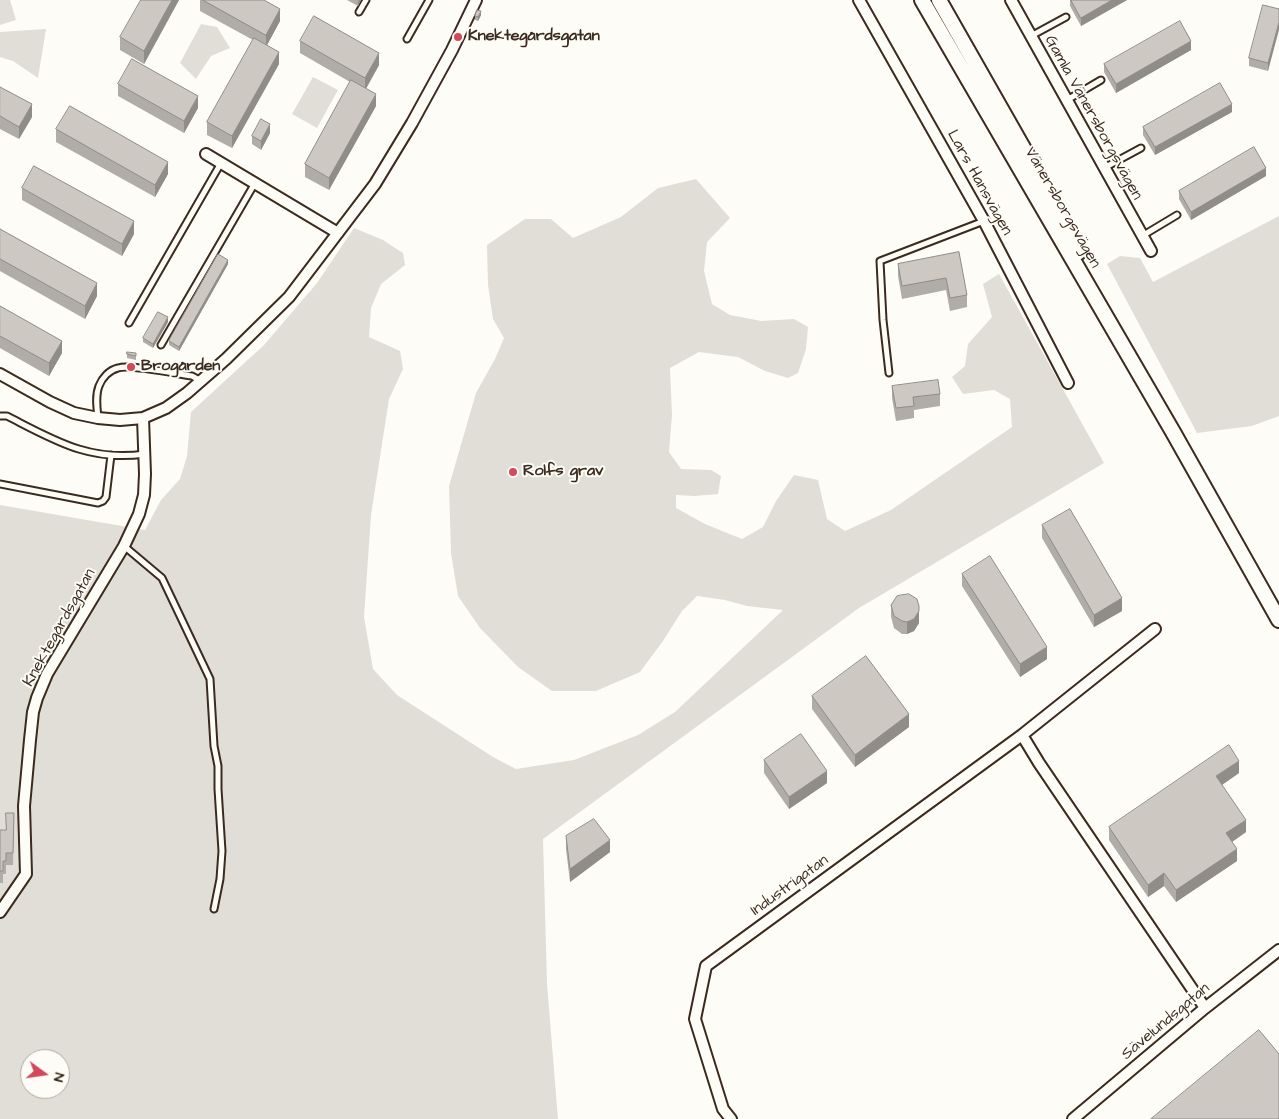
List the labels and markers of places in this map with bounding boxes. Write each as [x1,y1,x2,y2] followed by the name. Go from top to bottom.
[468,27,600,47] place label: Knektegårdsgatan
[452,31,464,43] marker: Knektegårdsgatan
[141,357,220,377] place label: Brogården
[125,361,137,373] marker: Brogården
[523,462,603,482] place label: Rolfs grav
[507,466,519,478] marker: Rolfs grav

